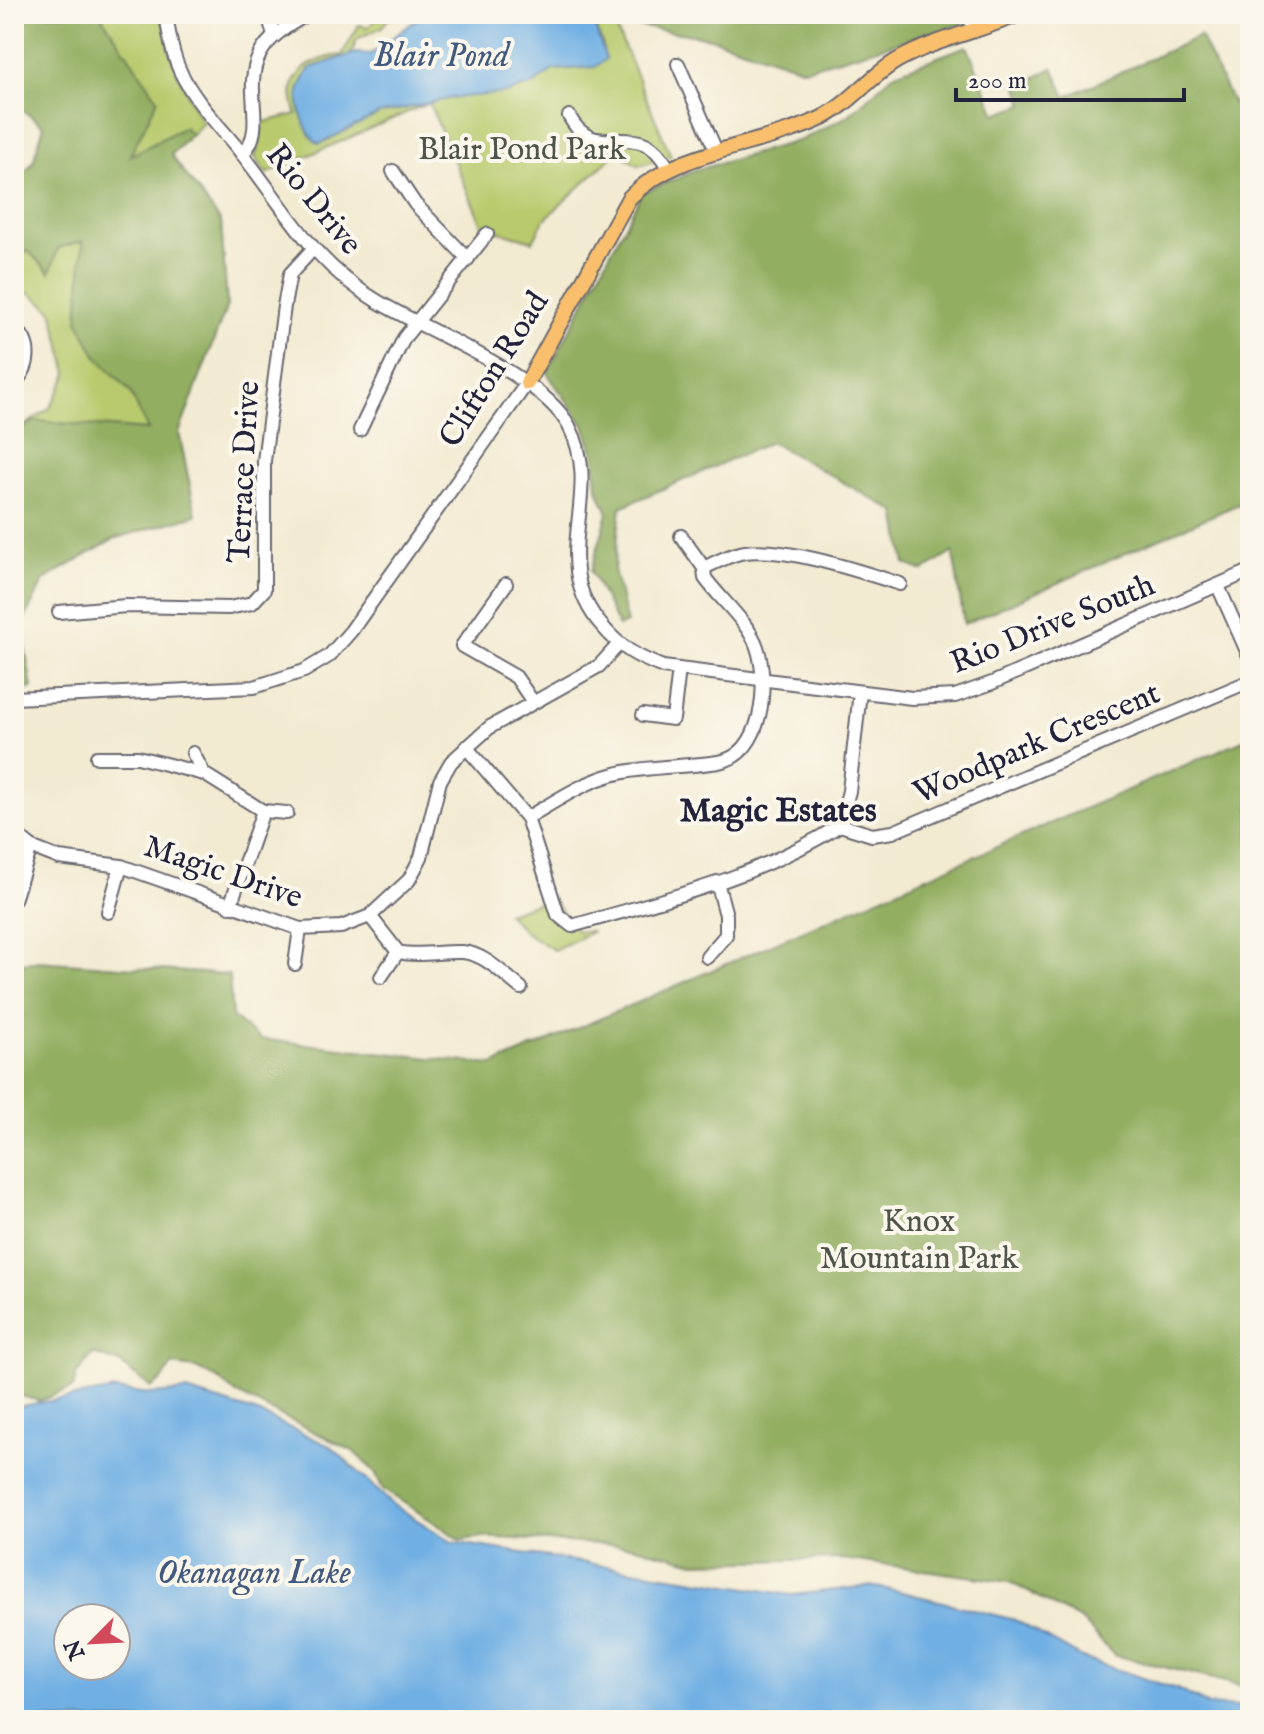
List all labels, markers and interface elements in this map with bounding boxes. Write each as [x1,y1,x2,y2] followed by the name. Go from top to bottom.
[373,35,511,78] water label: Blair Pond
[956,52,1184,102] scale bar
[968,66,1027,97] text: 200 m
[418,130,627,171] park label: Blair Pond Park
[256,136,370,264] street label: Rio Drive
[431,284,560,456] street label: Clifton Road
[220,380,270,564] street label: Terrace Drive
[945,565,1161,685] street label: Rio Drive South
[907,674,1167,814] street label: Woodpark Crescent
[679,790,877,833] district label: Magic Estates
[138,827,308,919] street label: Magic Drive
[820,1202,1019,1280] park label: Knox Mountain Park
[157,1552,351,1595] water label: Okanagan Lake
[52,1602,132,1682] north arrow
[59,1635,93,1665] text: N

